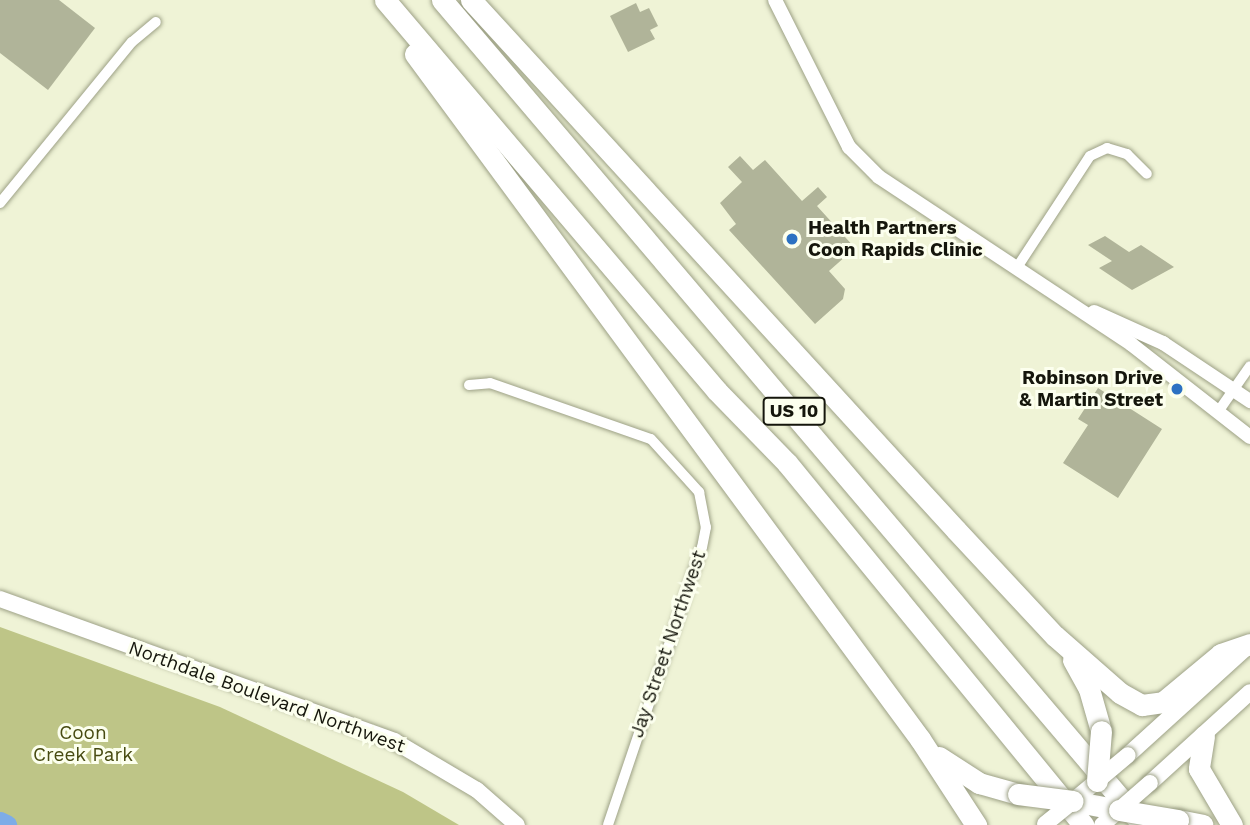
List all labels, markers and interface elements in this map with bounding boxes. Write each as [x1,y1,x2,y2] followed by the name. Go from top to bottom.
[808,217,983,261] place label: Health Partners Coon Rapids Clinic
[782,229,802,249] marker: Health Partners Coon Rapids Clinic
[1019,367,1163,411] place label: Robinson Drive & Martin Street
[1169,381,1185,397] marker: Robinson Drive & Martin Street
[762,396,826,426] road number: US 10
[625,547,711,741] street label: Jay Street Northwest
[126,636,408,758] street label: Northdale Boulevard Northwest
[33,722,133,766] park label: Coon Creek Park

